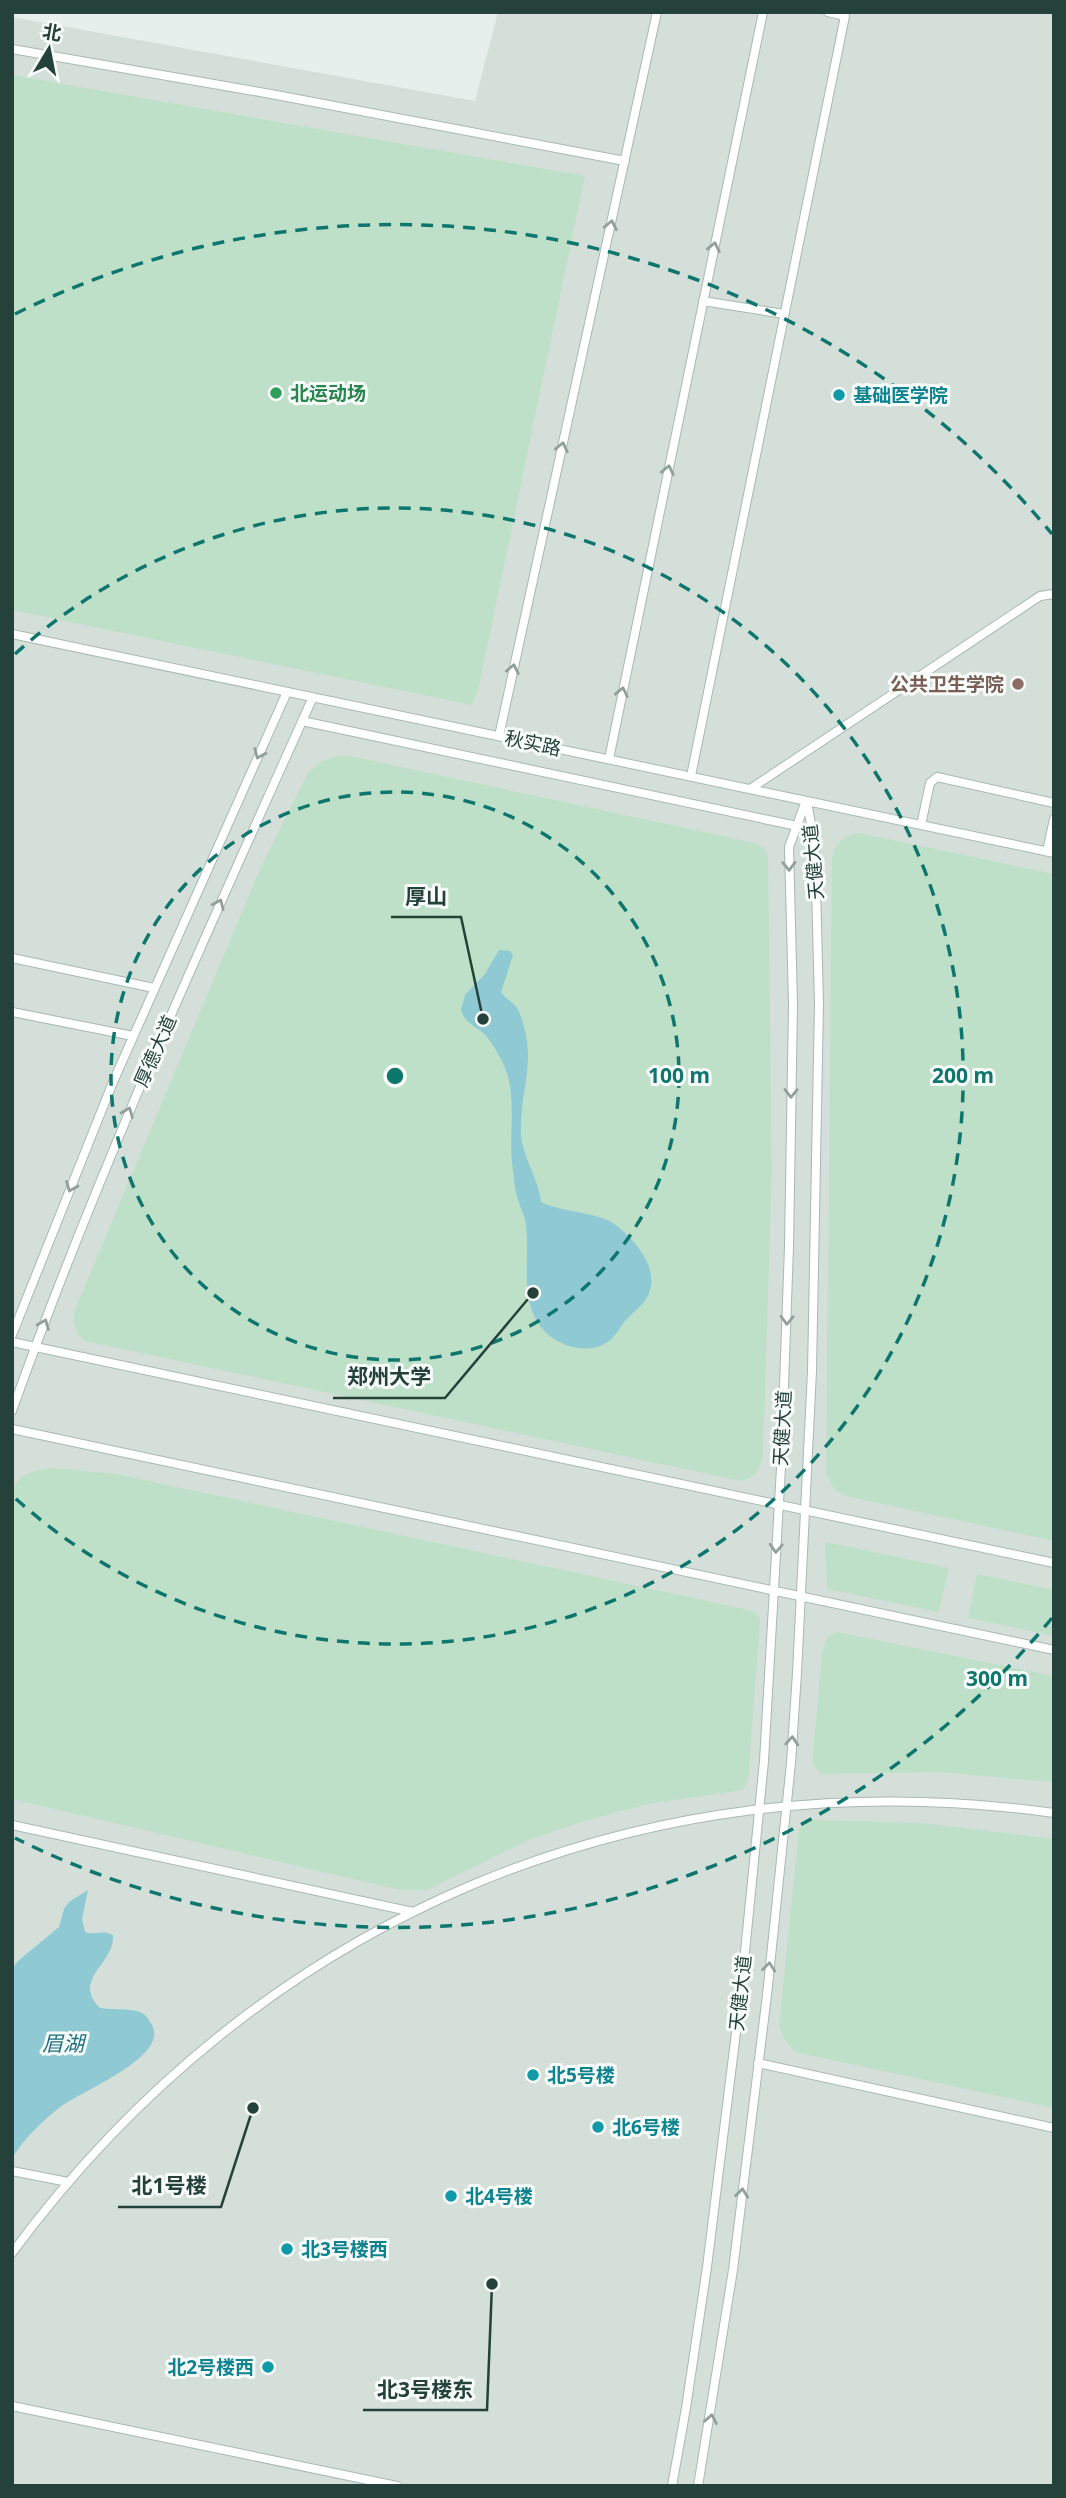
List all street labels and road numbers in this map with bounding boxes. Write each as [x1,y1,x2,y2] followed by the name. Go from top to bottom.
[502,724,564,762] street label: 秋实路
[797,823,829,901] street label: 天健大道
[128,1011,182,1091] street label: 厚德大道
[767,1389,797,1467] street label: 天健大道
[723,1954,757,2032] street label: 天健大道

